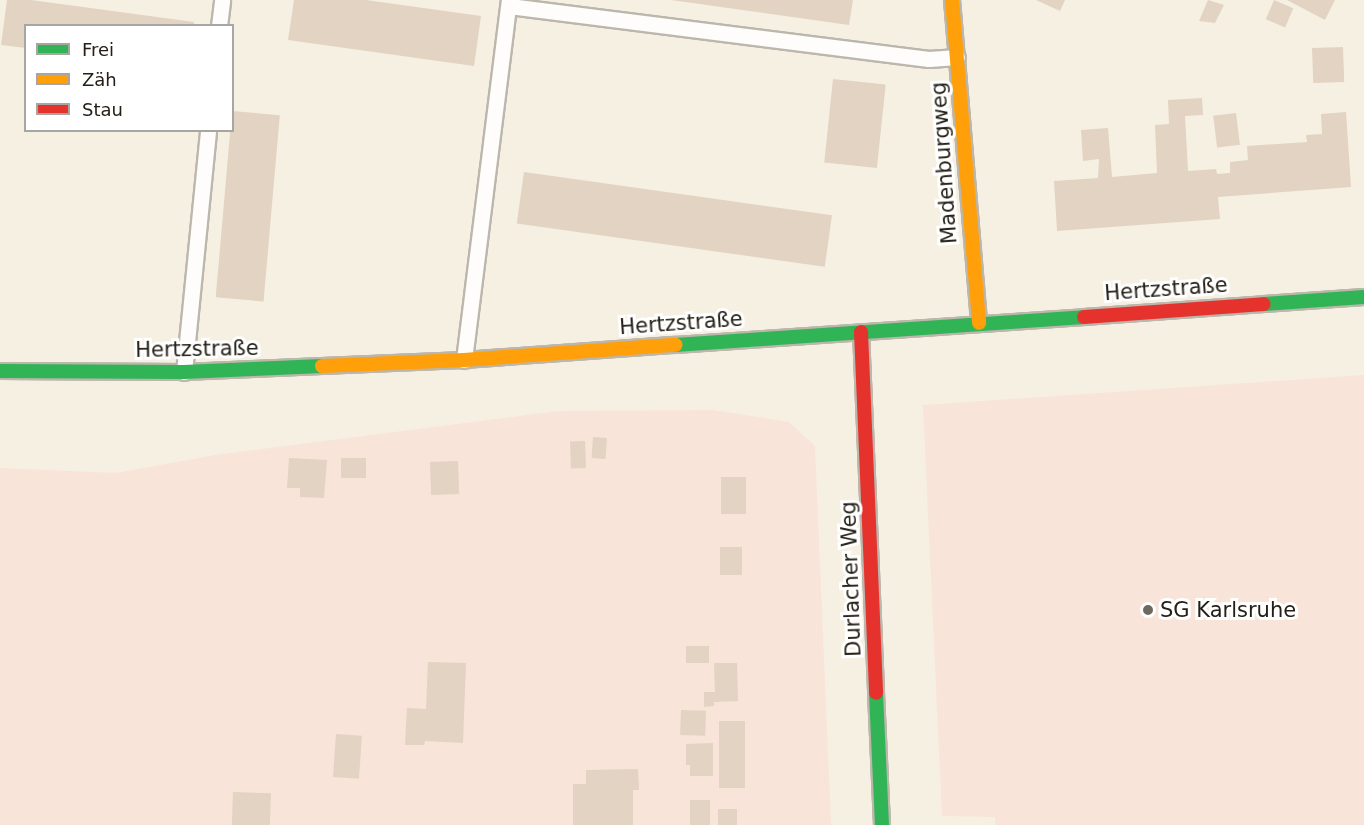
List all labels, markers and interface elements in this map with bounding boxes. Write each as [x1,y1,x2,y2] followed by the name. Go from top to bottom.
[24,24,234,132] legend
[82,39,114,60] text: Frei
[82,69,117,90] text: Zäh
[926,81,962,245] street label: Madenburgweg
[82,99,123,120] text: Stau
[1104,272,1228,306] street label: Hertzstraße
[619,306,743,340] street label: Hertzstraße
[135,335,259,363] street label: Hertzstraße
[836,501,866,657] street label: Durlacher Weg
[1160,597,1296,623] place label: SG Karlsruhe
[1141,603,1155,617] marker: SG Karlsruhe

